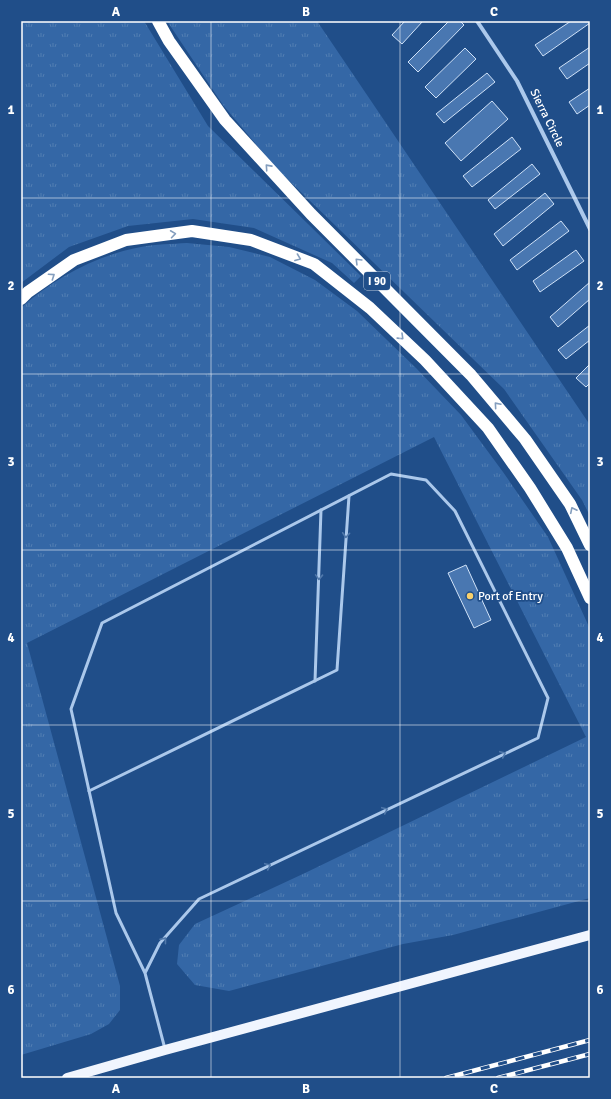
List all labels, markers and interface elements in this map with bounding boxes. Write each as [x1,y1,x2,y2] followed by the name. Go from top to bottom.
[112,4,121,20] text: A
[302,4,310,20] text: B
[490,4,498,20] text: C
[526,86,568,150] street label: Sierra Circle
[7,102,15,118] text: 1
[596,102,604,118] text: 1
[265,164,273,172] one-way arrow
[170,230,176,239] one-way arrow
[295,254,302,262] one-way arrow
[355,258,362,266] one-way arrow
[364,272,390,290] road number: I 90
[48,273,55,281] one-way arrow
[7,278,15,294] text: 2
[596,278,604,294] text: 2
[396,332,404,340] one-way arrow
[494,402,501,410] one-way arrow
[7,454,15,470] text: 3
[596,454,604,470] text: 3
[570,507,578,514] one-way arrow
[342,532,351,538] one-way arrow
[314,574,323,580] one-way arrow
[478,589,543,604] place label: Port of Entry
[465,591,475,601] marker: Port of Entry
[7,630,15,646] text: 4
[596,630,604,646] text: 4
[498,751,506,759] one-way arrow
[7,806,15,822] text: 5
[596,806,604,822] text: 5
[381,807,388,815] one-way arrow
[263,863,271,871] one-way arrow
[159,937,166,944] one-way arrow
[7,982,15,998] text: 6
[596,982,604,998] text: 6
[112,1081,121,1097] text: A
[302,1081,310,1097] text: B
[490,1081,498,1097] text: C

